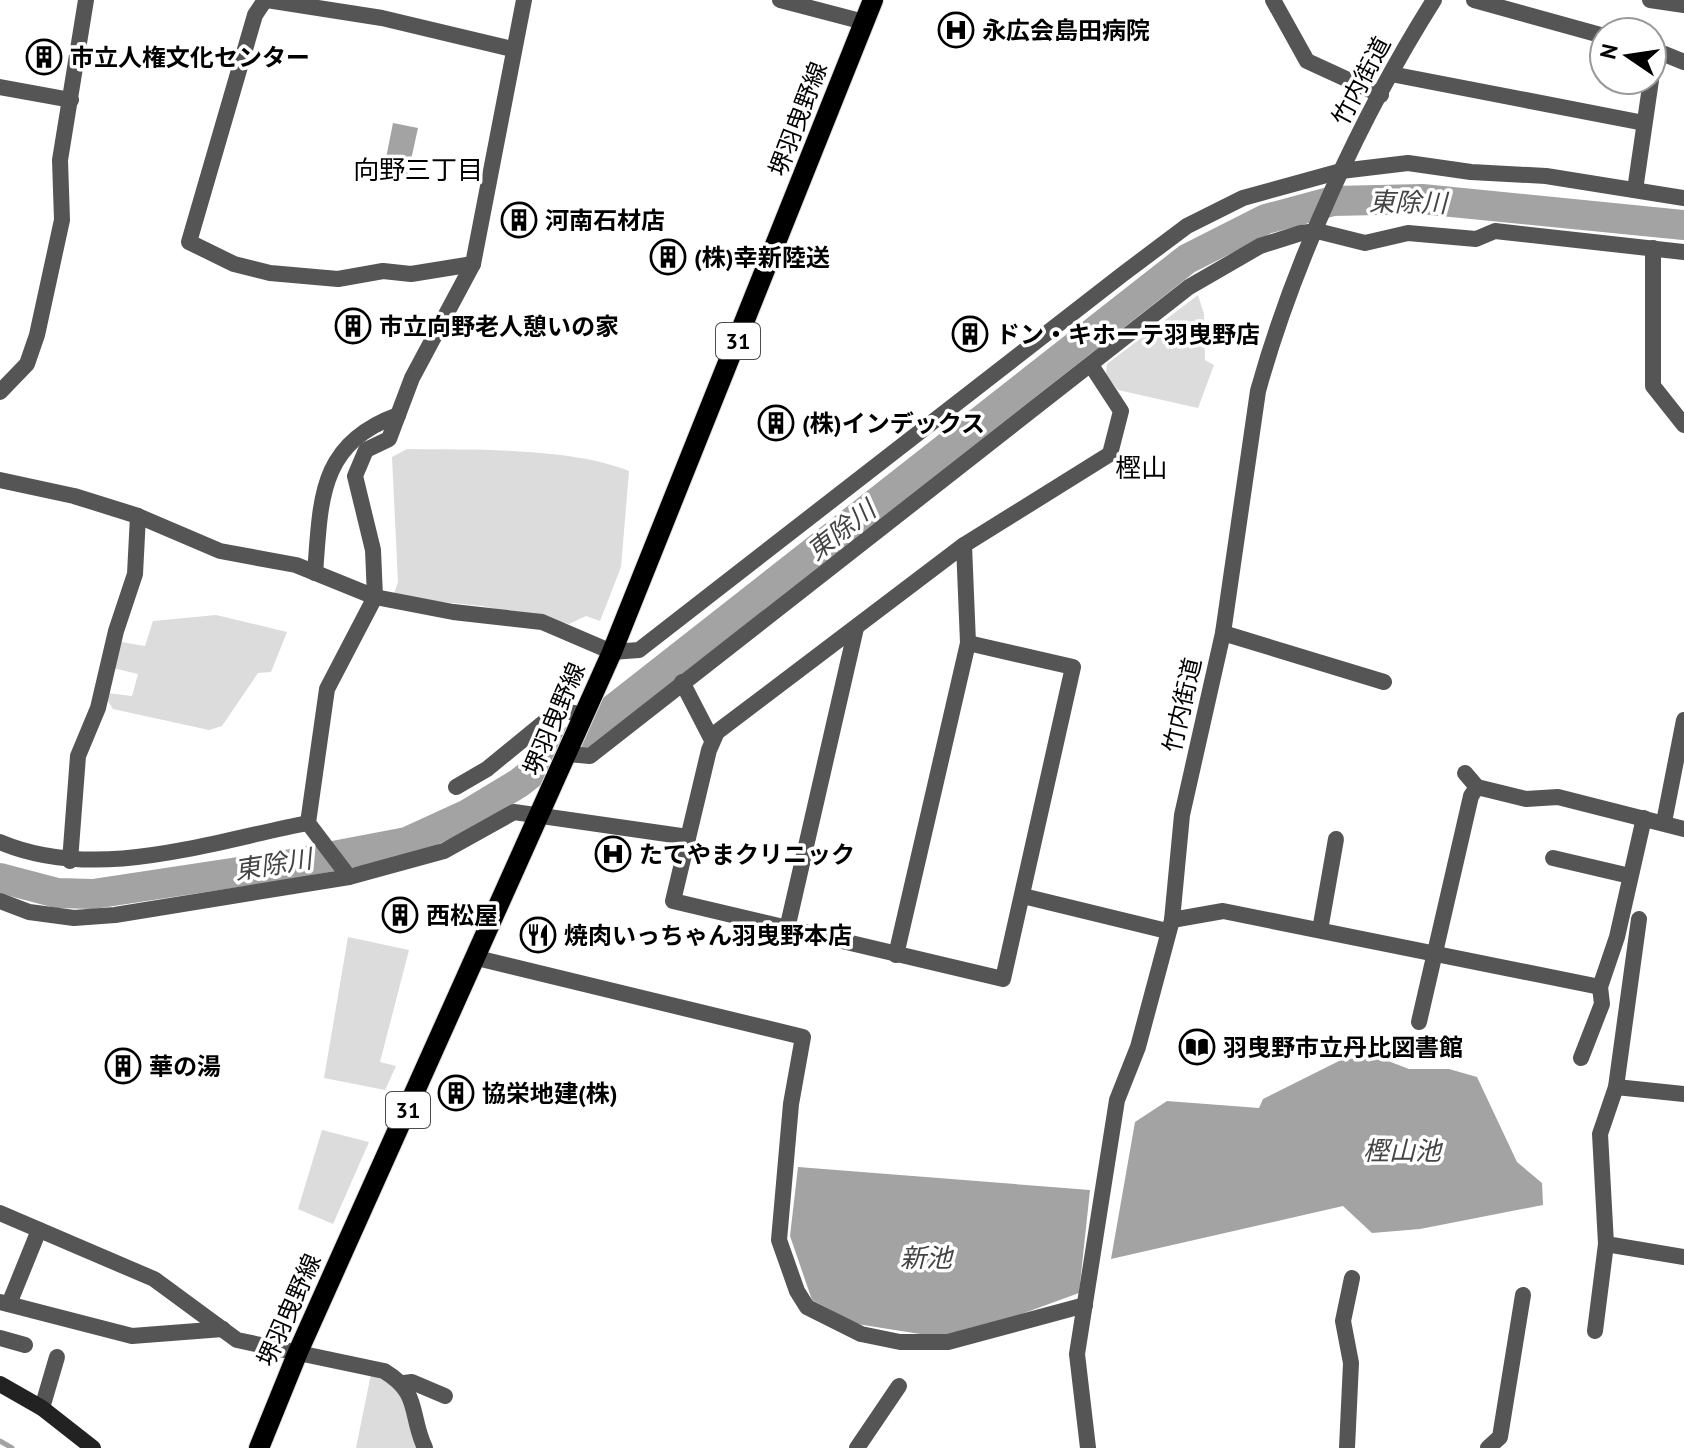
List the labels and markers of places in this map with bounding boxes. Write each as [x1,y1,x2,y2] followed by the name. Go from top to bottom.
[937,11,975,49] hospital icon: 永広会島田病院
[982,15,1150,46] place label: 永広会島田病院
[25,38,63,76] building icon: 市立人権文化センター
[70,42,310,73] place label: 市立人権文化センター
[500,201,538,239] building icon: 河南石材店
[545,205,665,236] place label: 河南石材店
[649,238,687,276] building icon: (株)幸新陸送
[694,242,830,273] place label: (株)幸新陸送
[334,307,372,345] building icon: 市立向野老人憩いの家
[379,311,619,342] place label: 市立向野老人憩いの家
[951,315,989,353] building icon: ドン・キホーテ羽曳野店
[996,319,1260,350] place label: ドン・キホーテ羽曳野店
[757,404,795,442] building icon: (株)インデックス
[802,408,985,439] place label: (株)インデックス
[594,835,632,873] hospital icon: たてやまクリニック
[639,839,855,870] place label: たてやまクリニック
[381,896,419,934] building icon: 西松屋
[426,900,498,931] place label: 西松屋
[519,916,557,954] restaurant icon: 焼肉いっちゃん羽曳野本店
[564,920,852,951] place label: 焼肉いっちゃん羽曳野本店
[1178,1028,1216,1066] library icon: 羽曳野市立丹比図書館
[1223,1032,1463,1063] place label: 羽曳野市立丹比図書館
[104,1047,142,1085] building icon: 華の湯
[149,1051,221,1082] place label: 華の湯
[437,1074,475,1112] building icon: 協栄地建(株)
[482,1078,618,1109] place label: 協栄地建(株)

